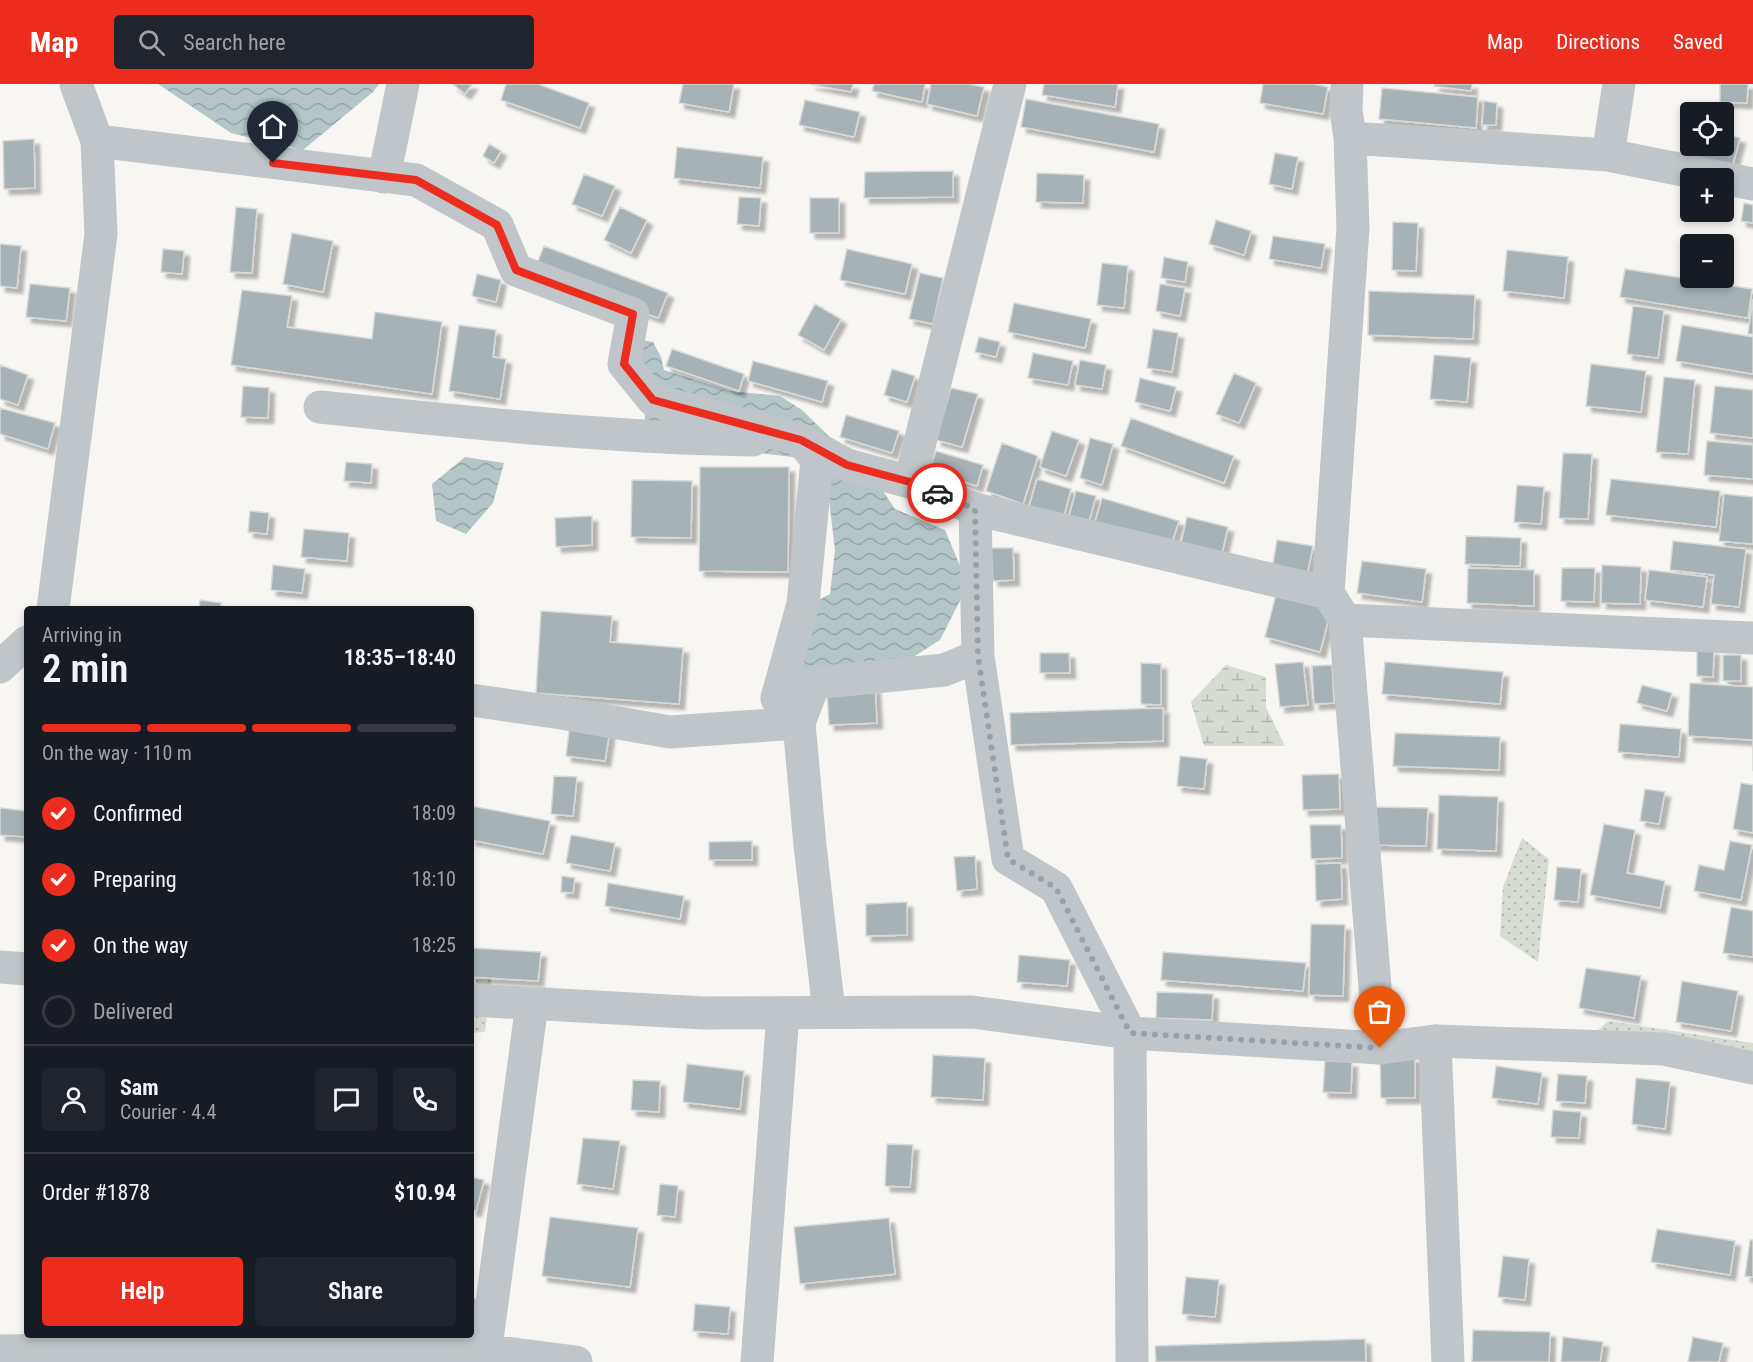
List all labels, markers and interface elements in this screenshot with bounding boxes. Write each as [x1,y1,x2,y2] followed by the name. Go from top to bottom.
[114,15,534,69] search box
[30,26,78,59] text: Map
[135,26,168,59] icon: search
[183,30,286,55] text: Search here
[1487,30,1523,54] text: Map
[1556,30,1640,54] text: Directions
[1673,30,1723,54] text: Saved
[247,101,298,163] pin
[1680,102,1734,288] map controls
[1680,102,1734,156] button: locate
[256,110,289,143] icon: home
[1680,168,1734,222] button: +
[1680,234,1734,288] button: −
[907,463,967,523] courier
[921,477,954,510] icon: car
[42,623,122,647] text: Arriving in
[344,645,456,670] text: 18:35–18:40
[42,646,128,692] text: 2 min
[42,741,192,765] text: On the way · 110 m
[42,797,75,830] icon: check
[93,801,182,826] text: Confirmed
[412,801,456,825] text: 18:09
[42,863,75,896] icon: check
[93,867,177,892] text: Preparing
[412,867,456,891] text: 18:10
[42,929,75,962] icon: check
[93,933,188,958] text: On the way
[412,933,456,957] text: 18:25
[1354,986,1405,1048] pin
[1363,995,1396,1028] icon: bag
[93,999,173,1024] text: Delivered
[42,1068,105,1131] button: person
[315,1068,378,1131] button: chat
[393,1068,456,1131] button: phone
[120,1075,159,1100] text: Sam
[120,1100,216,1124] text: Courier · 4.4
[42,1180,150,1205] text: Order #1878
[394,1180,456,1205] text: $10.94
[42,1257,243,1326] button: Help
[255,1257,456,1326] button: Share

